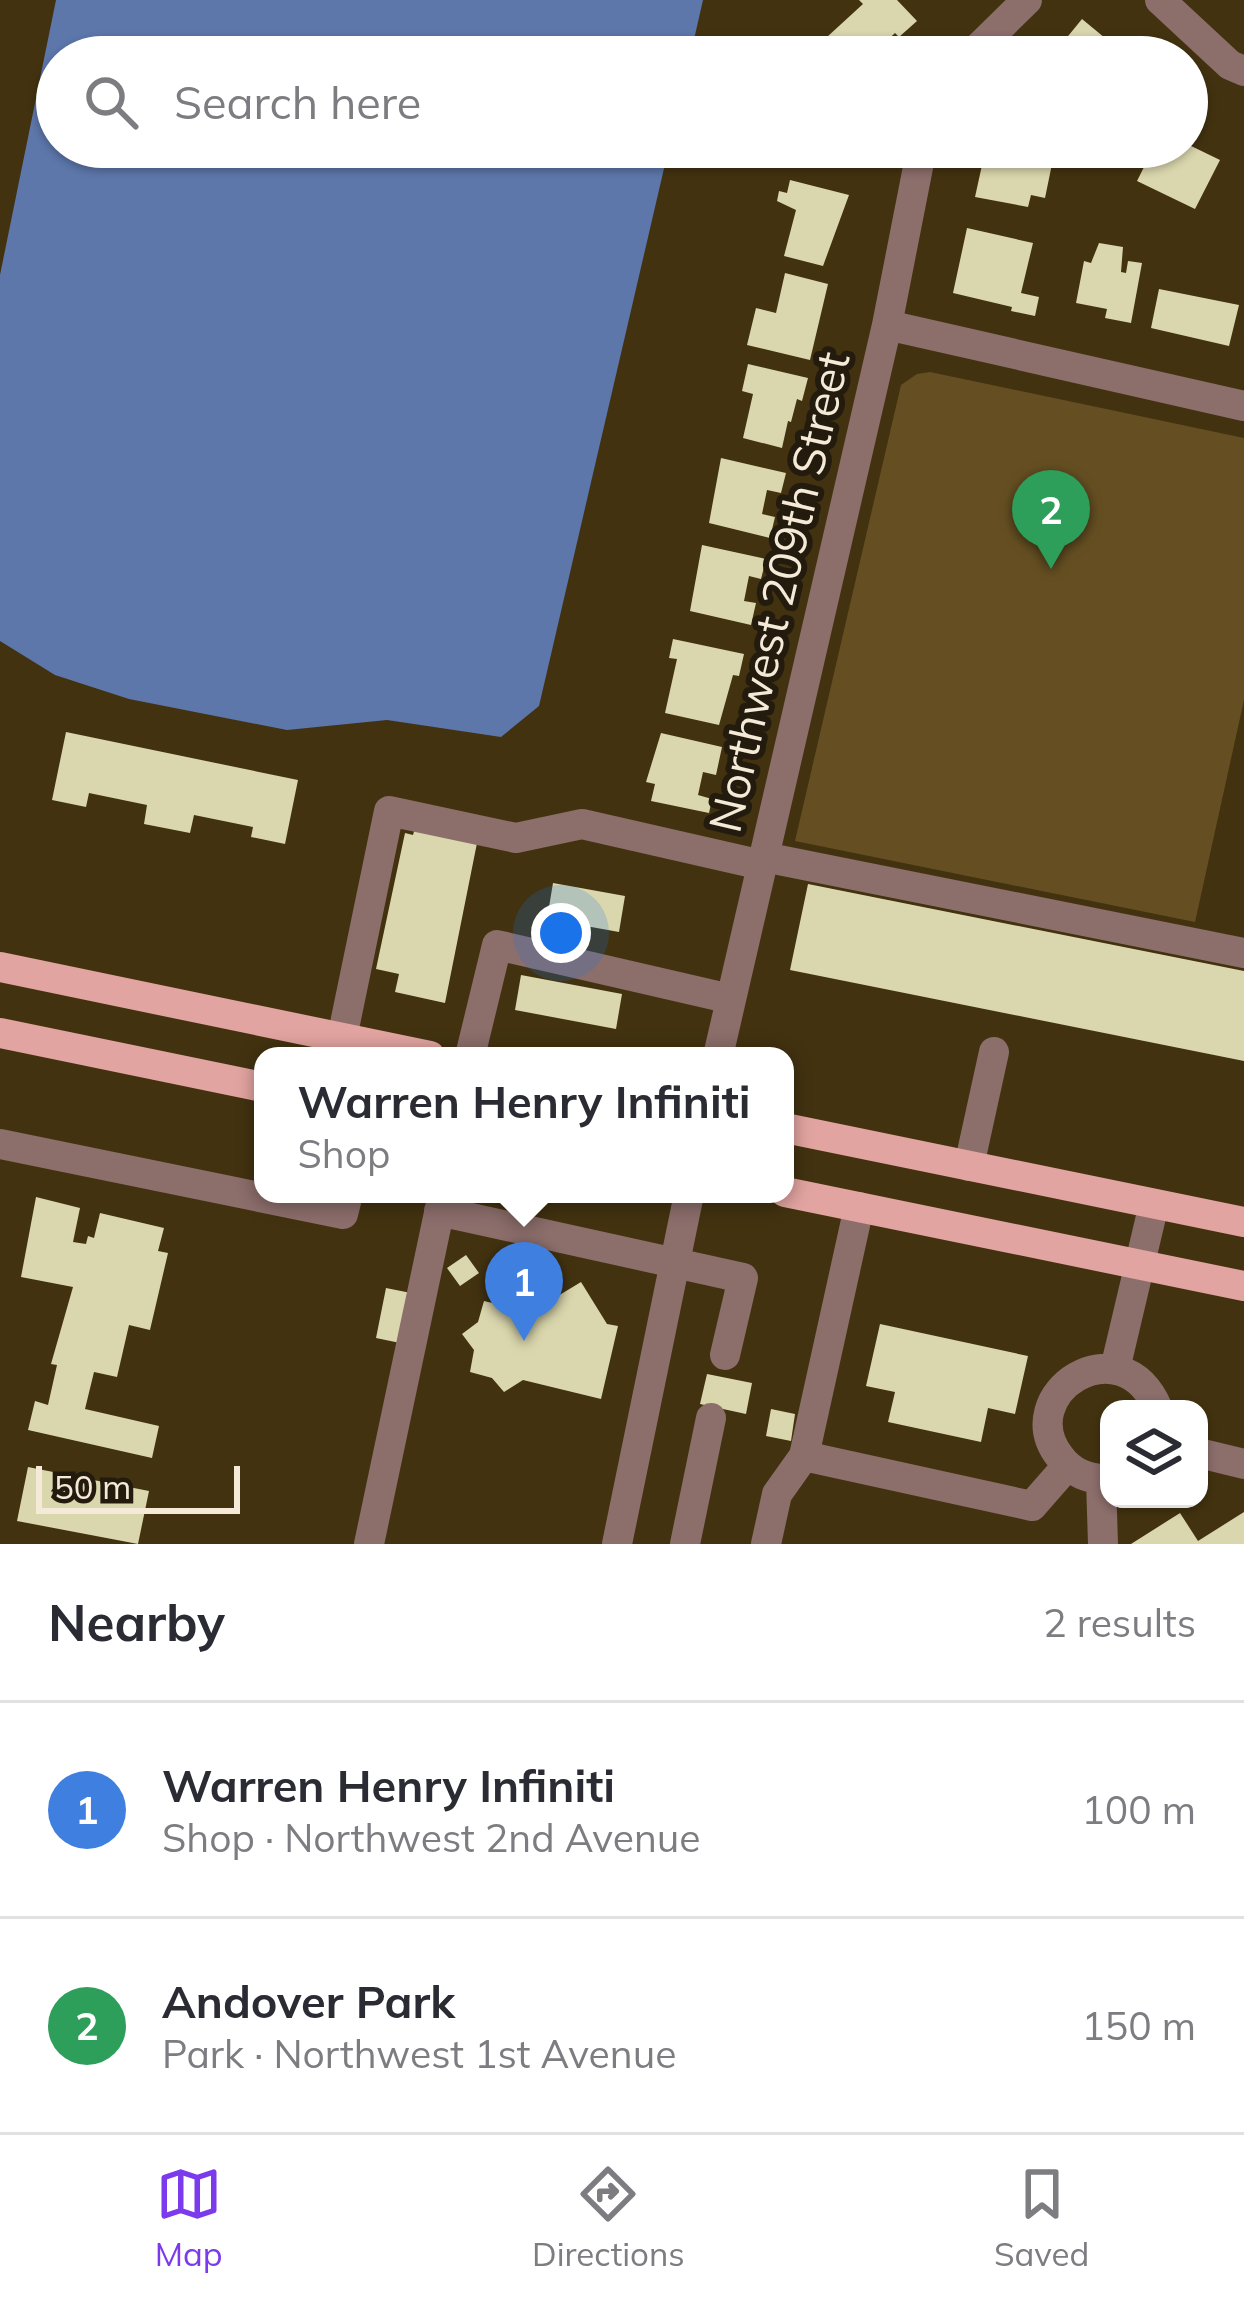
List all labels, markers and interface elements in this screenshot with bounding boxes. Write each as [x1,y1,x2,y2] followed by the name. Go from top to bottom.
[36,36,1208,168] search box
[78,69,144,135] icon: search
[174,74,421,130] text: Search here
[696,346,861,837] street label: Northwest 209th Street
[1012,470,1090,569] pin: 2
[531,903,591,963] your location
[254,1047,794,1203] popup
[297,1073,751,1129] text: Warren Henry Infiniti
[297,1129,390,1178] text: Shop
[485,1242,563,1341] pin: 1
[1100,1400,1208,1508] map controls
[1100,1400,1208,1508] button: layers
[36,1460,240,1513] scale bar
[54,1466,131,1507] text: 50 m
[48,1590,225,1654] text: Nearby
[1043,1598,1196,1647] text: 2 results
[162,1757,615,1813] text: Warren Henry Infiniti
[75,1785,99,1834] text: 1
[1081,1785,1196,1834] text: 100 m
[162,1813,701,1862] text: Shop · Northwest 2nd Avenue
[162,1973,455,2029] text: Andover Park
[75,2001,99,2050] text: 2
[1081,2001,1196,2050] text: 150 m
[162,2029,676,2078] text: Park · Northwest 1st Avenue
[155,2161,223,2274] tab: Map
[532,2161,685,2274] tab: Directions
[994,2161,1089,2274] tab: Saved

